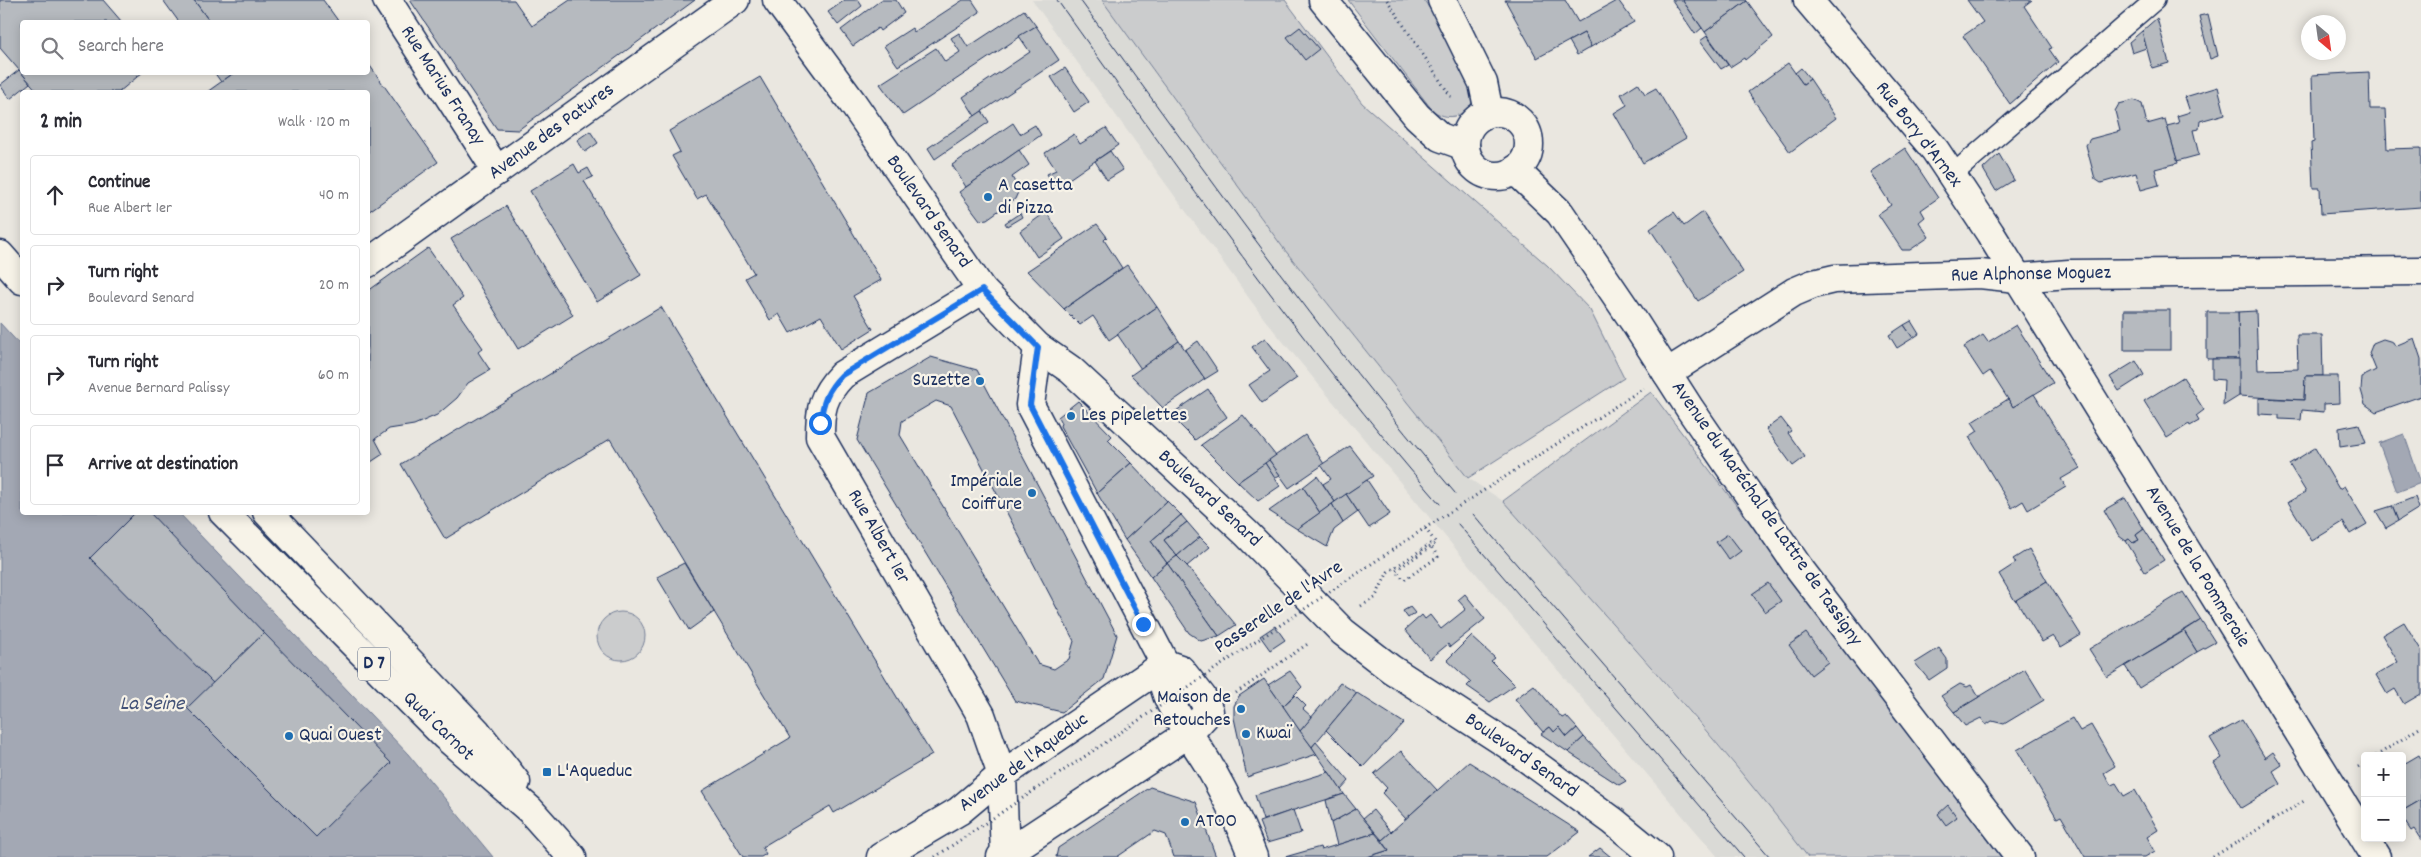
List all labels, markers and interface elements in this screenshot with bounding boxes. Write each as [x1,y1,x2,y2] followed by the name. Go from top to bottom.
[2301,15,2346,60] north arrow
[20,20,370,75] search box
[393,21,492,152] street label: Rue Marius Franay
[38,34,66,62] icon: search
[78,34,164,61] text: Search here
[1868,76,1969,194] street label: Rue Bory d'Arnex
[483,77,621,187] street label: Avenue des Patures
[40,108,82,138] text: 2 min
[278,111,350,134] text: Walk · 120 m
[878,150,978,274] street label: Boulevard Senard
[88,170,150,197] text: Continue
[998,172,1073,223] place label: A casetta di Pizza
[41,181,69,209] icon: ahead
[319,184,349,207] text: 40 m
[982,191,994,203] marker: A casetta di Pizza
[88,197,172,220] text: Rue Albert 1er
[88,260,159,287] text: Turn right
[1951,260,2112,290] street label: Rue Alphonse Moguez
[41,271,69,299] icon: right
[319,274,349,297] text: 20 m
[88,287,194,310] text: Boulevard Senard
[88,350,159,377] text: Turn right
[41,361,69,389] icon: right
[318,364,349,387] text: 60 m
[913,367,970,395] place label: Suzette
[974,375,986,387] marker: Suzette
[1663,376,1869,653] street label: Avenue du Maréchal de Lattre de Tassigny
[88,377,229,400] text: Avenue Bernard Palissy
[1081,402,1187,430] place label: Les pipelettes
[1065,410,1077,422] marker: Les pipelettes
[809,412,832,435] route start
[1151,444,1267,554] street label: Boulevard Senard
[41,451,69,479] icon: arrive
[88,452,238,479] text: Arrive at destination
[950,468,1022,519] place label: Impériale Coiffure
[2138,481,2257,653] street label: Avenue de la Pommeraie
[840,485,917,590] street label: Rue Albert 1er
[1026,487,1038,499] marker: Impériale Coiffure
[1209,554,1349,662] street label: Passerelle de l'Avre
[1132,613,1155,636] route end
[358,648,390,681] road number: D 7
[1153,684,1231,735] place label: Maison de Retouches
[396,686,480,768] street label: Quai Carnot
[120,690,186,720] water label: La Seine
[1235,703,1247,715] marker: Maison de Retouches
[953,706,1095,820] street label: Avenue de l'Aqueduc
[1459,706,1583,806] street label: Boulevard Senard
[1256,720,1293,748] place label: Kwaï
[299,722,382,750] place label: Quai Ouest
[1240,728,1252,740] marker: Kwaï
[283,730,295,742] marker: Quai Ouest
[2361,752,2406,842] map controls
[2361,752,2406,797] button: +
[557,758,632,786] place label: L'Aqueduc
[541,766,553,778] marker: L'Aqueduc
[2361,797,2406,842] button: −
[1195,808,1237,836] place label: ATOO
[1179,816,1191,828] marker: ATOO

